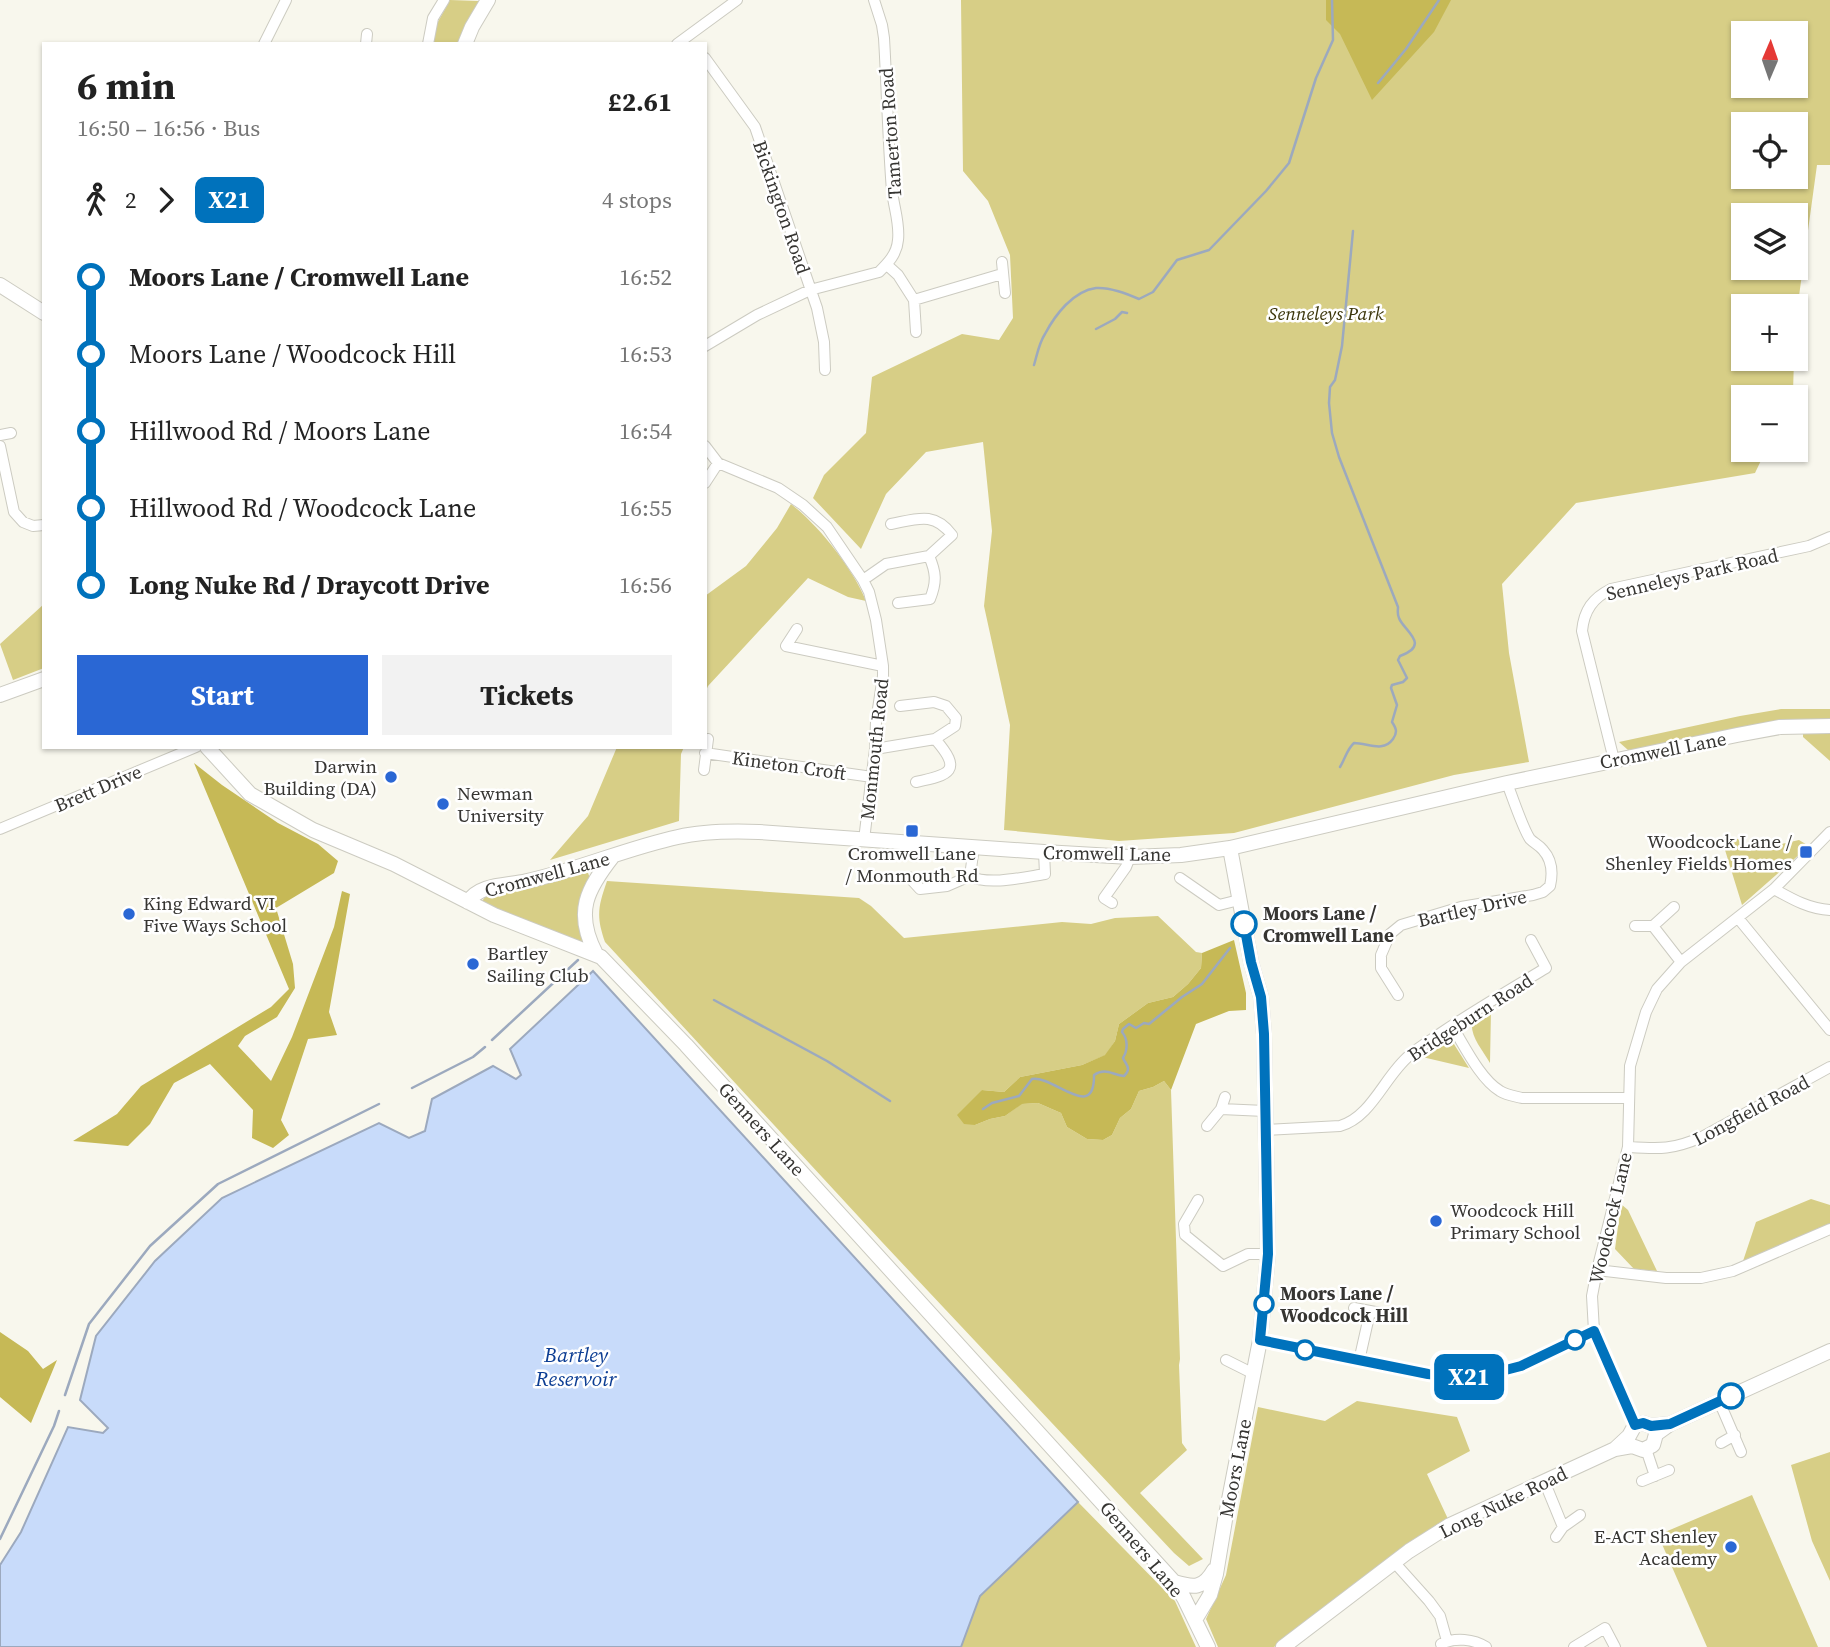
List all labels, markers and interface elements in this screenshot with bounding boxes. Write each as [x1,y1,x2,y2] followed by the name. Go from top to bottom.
[1731,21,1808,98] north arrow
[1731,21,1808,462] map controls
[77,60,176,112] text: 6 min
[872,66,908,199] street label: Tamerton Road
[608,84,672,120] text: £2.61
[77,112,260,144] text: 16:50 – 16:56 · Bus
[1731,112,1808,189] button: locate
[747,137,817,277] street label: Bickington Road
[77,181,115,219] icon: walk
[147,181,185,219] icon: forward
[209,183,250,216] text: X21
[125,184,137,216] text: 2
[602,184,672,216] text: 4 stops
[1731,203,1808,280] button: layers
[129,259,469,295] text: Moors Lane / Cromwell Lane
[619,261,672,293] text: 16:52
[1731,294,1808,371] button: +
[1268,300,1384,326] park label: Senneleys Park
[129,336,456,372] text: Moors Lane / Woodcock Hill
[619,338,672,370] text: 16:53
[1731,385,1808,462] button: −
[129,413,430,449] text: Hillwood Rd / Moors Lane
[619,415,672,447] text: 16:54
[129,490,476,526] text: Hillwood Rd / Woodcock Lane
[619,492,672,524] text: 16:55
[1603,542,1781,606] street label: Senneleys Park Road
[129,567,490,603] text: Long Nuke Rd / Draycott Drive
[619,569,672,601] text: 16:56
[77,655,368,735] button: Start
[382,655,672,735] button: Tickets
[854,677,894,821] street label: Monmouth Road
[1598,725,1728,775] street label: Cromwell Lane
[730,744,848,786] street label: Kineton Croft
[264,753,377,801] place label: Darwin Building (DA)
[50,758,146,818] street label: Brett Drive
[383,769,399,785] marker: Darwin Building (DA)
[457,780,544,828] place label: Newman University
[435,796,451,812] marker: Newman University
[904,823,920,839] marker: Cromwell Lane / Monmouth Rd
[1605,828,1793,876] place label: Woodcock Lane / Shenley Fields Homes
[1043,839,1171,867] street label: Cromwell Lane
[846,840,979,888] place label: Cromwell Lane / Monmouth Rd
[1798,844,1814,860] marker: Woodcock Lane / Shenley Fields Homes
[482,845,612,903] street label: Cromwell Lane
[1415,883,1529,933] street label: Bartley Drive
[143,890,287,938] place label: King Edward VI Five Ways School
[1263,900,1394,948] place label: Moors Lane / Cromwell Lane
[121,906,137,922] marker: King Edward VI Five Ways School
[1231,911,1257,937] marker: Moors Lane / Cromwell Lane
[487,940,589,988] place label: Bartley Sailing Club
[465,956,481,972] marker: Bartley Sailing Club
[1402,967,1538,1067] street label: Bridgeburn Road
[1688,1068,1814,1152] street label: Longfield Road
[713,1076,811,1182] street label: Genners Lane
[1582,1150,1638,1286] street label: Woodcock Lane
[1450,1197,1581,1245] place label: Woodcock Hill Primary School
[1428,1213,1444,1229] marker: Woodcock Hill Primary School
[1280,1280,1408,1328] place label: Moors Lane / Woodcock Hill
[1254,1294,1274,1314] marker: Moors Lane / Woodcock Hill
[1565,1330,1585,1350] unlabelled marker
[534,1340,617,1393] water label: Bartley Reservoir
[1295,1340,1315,1360] unlabelled marker
[1429,1354,1509,1400] line badge: X21
[1448,1360,1490,1393] text: X21
[1718,1383,1744,1409] unlabelled marker
[1213,1416,1257,1520] street label: Moors Lane
[1435,1460,1572,1544] street label: Long Nuke Road
[1094,1495,1190,1603] street label: Genners Lane
[1594,1523,1717,1571] place label: E-ACT Shenley Academy
[1723,1539,1739,1555] marker: E-ACT Shenley Academy

